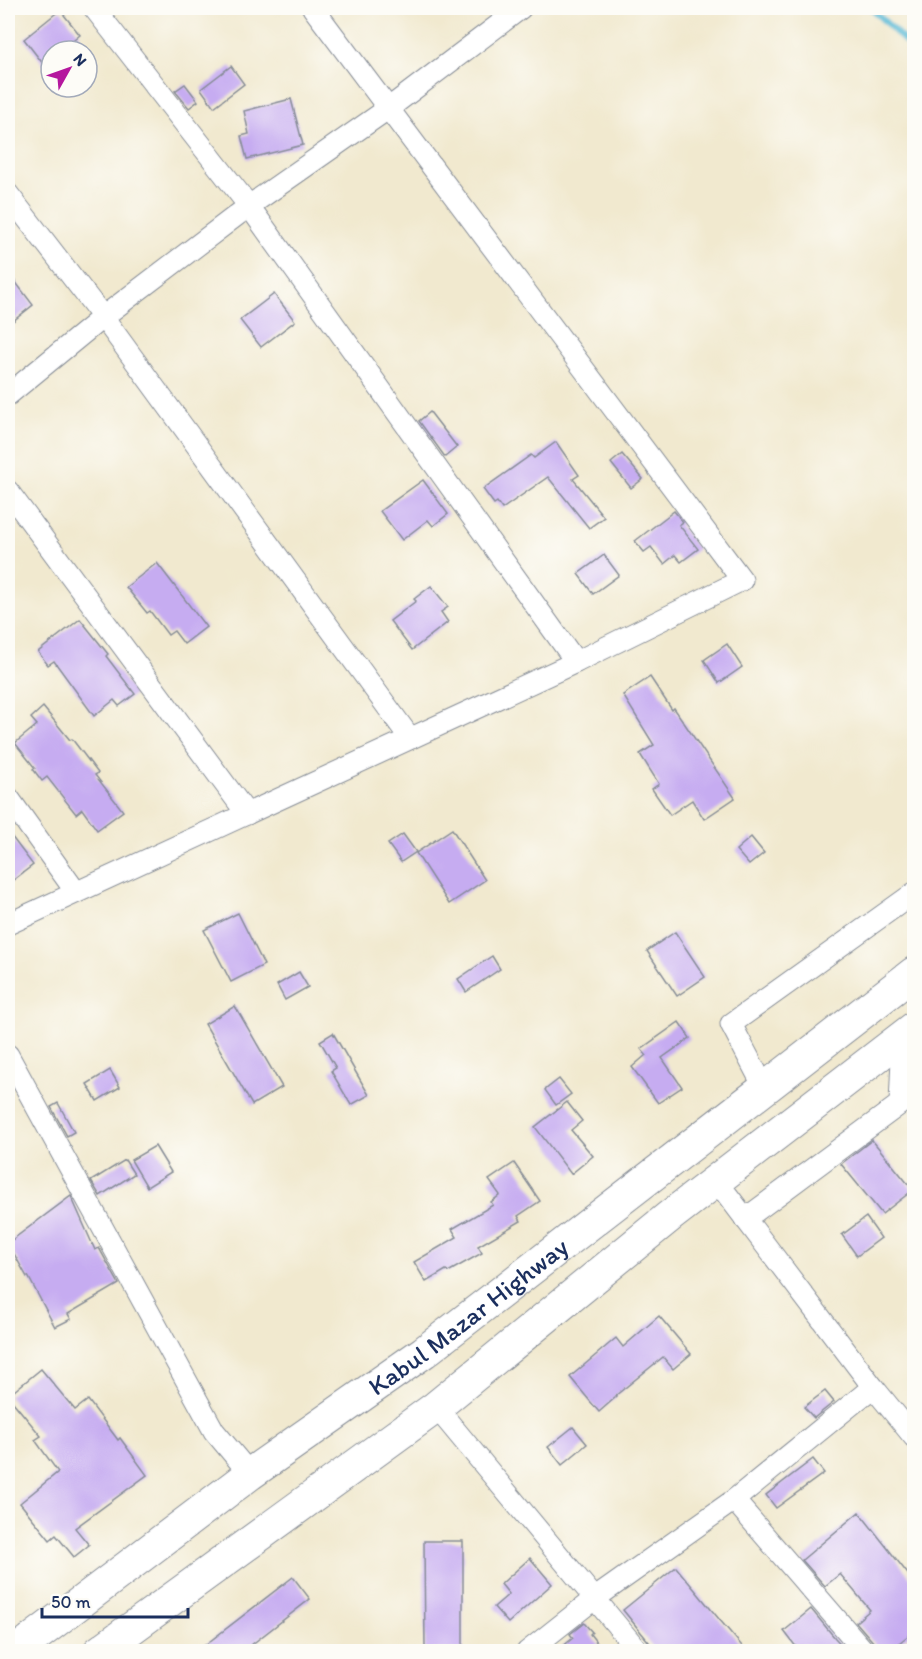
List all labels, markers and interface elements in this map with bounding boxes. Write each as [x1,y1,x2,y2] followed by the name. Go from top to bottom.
[39,39,99,99] north arrow
[69,49,91,70] text: N
[362,1230,575,1402] street label: Kabul Mazar Highway
[42,1581,188,1619] scale bar
[51,1591,91,1613] text: 50 m

